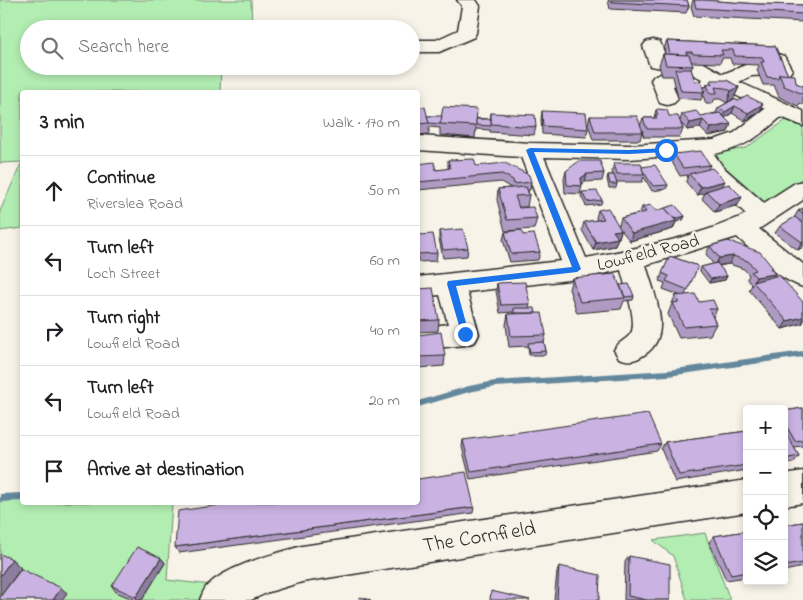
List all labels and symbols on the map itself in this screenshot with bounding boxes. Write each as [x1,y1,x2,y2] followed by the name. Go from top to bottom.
[655,139,678,162] route start
[595,229,702,279] street label: Lowfield Road
[454,323,477,346] route end
[421,514,538,562] street label: The Cornfield

